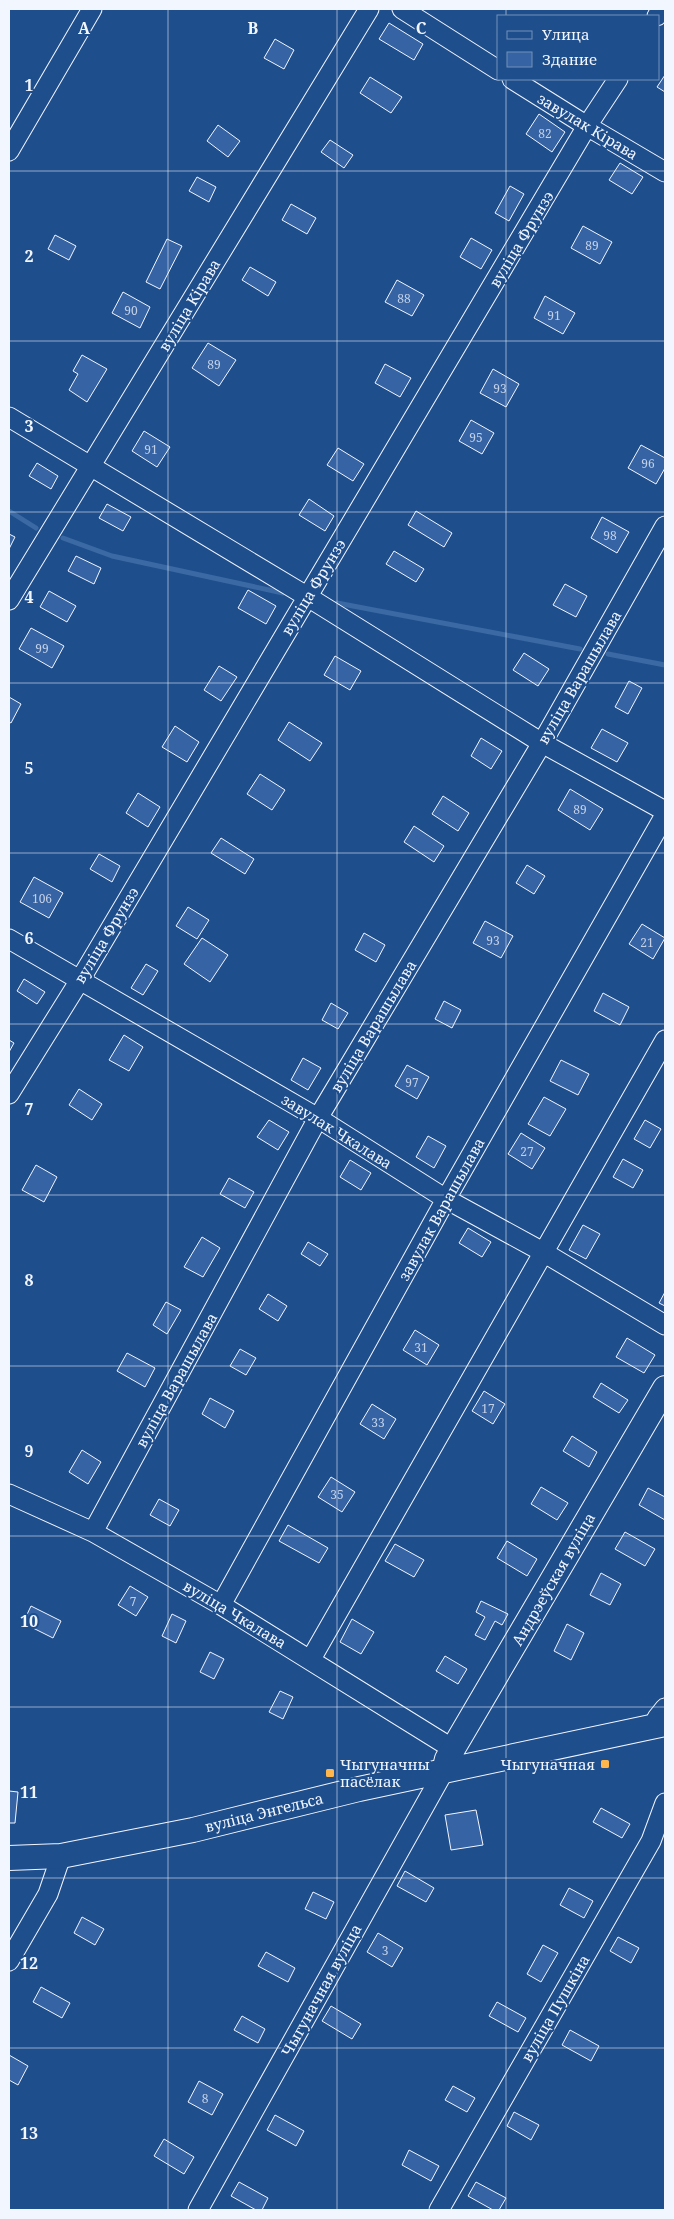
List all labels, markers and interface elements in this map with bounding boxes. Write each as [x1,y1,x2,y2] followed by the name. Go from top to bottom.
[497,15,659,80] legend
[78,17,91,39] text: A
[248,17,259,39] text: B
[416,17,427,39] text: C
[542,24,590,44] text: Улица
[542,49,597,69] text: Здание
[24,74,34,96] text: 1
[534,88,642,164] street label: завулак Кірава
[538,125,552,142] house number: 82
[484,187,558,291] street label: вуліца Фрунзэ
[585,237,599,254] house number: 89
[24,245,34,267] text: 2
[154,255,224,355] street label: вуліца Кірава
[397,290,411,307] house number: 88
[124,302,138,319] house number: 90
[547,307,561,324] house number: 91
[207,356,221,373] house number: 89
[493,380,507,397] house number: 93
[24,415,34,437] text: 3
[469,429,483,446] house number: 95
[144,441,158,458] house number: 91
[641,455,655,472] house number: 96
[603,527,617,544] house number: 98
[276,535,350,639] street label: вуліца Фрунзэ
[24,586,34,608] text: 4
[533,607,625,747] street label: вуліца Варашылава
[35,640,49,657] house number: 99
[24,757,34,779] text: 5
[573,801,587,818] house number: 89
[69,883,143,987] street label: вуліца Фрунзэ
[32,890,52,907] house number: 106
[24,927,34,949] text: 6
[486,932,500,949] house number: 93
[640,934,654,951] house number: 21
[326,956,420,1096] street label: вуліца Варашылава
[405,1074,419,1091] house number: 97
[278,1089,396,1173] street label: завулак Чкалава
[24,1098,34,1120] text: 7
[393,1134,489,1284] street label: завулак Варашылава
[520,1143,534,1160] house number: 27
[24,1269,34,1291] text: 8
[131,1309,221,1451] street label: вуліца Варашылава
[414,1339,428,1356] house number: 31
[481,1400,495,1417] house number: 17
[371,1414,385,1431] house number: 33
[24,1440,34,1462] text: 9
[330,1486,344,1503] house number: 35
[507,1509,599,1649] street label: Андрэеўская вуліца
[180,1575,290,1653] street label: вуліца Чкалава
[130,1593,137,1610] house number: 7
[20,1610,38,1632] text: 10
[340,1754,430,1791] place label: Чыгуначны пасёлак
[500,1754,595,1774] place label: Чыгуначная
[599,1758,611,1770] marker: Чыгуначная
[324,1767,336,1779] marker: Чыгуначны пасёлак
[20,1781,38,1803] text: 11
[203,1788,325,1836] street label: вуліца Энгельса
[276,1920,366,2060] street label: Чыгуначная вуліца
[382,1942,389,1959] house number: 3
[516,1951,594,2065] street label: вуліца Пушкіна
[20,1952,38,1974] text: 12
[202,2090,209,2107] house number: 8
[20,2122,38,2144] text: 13

